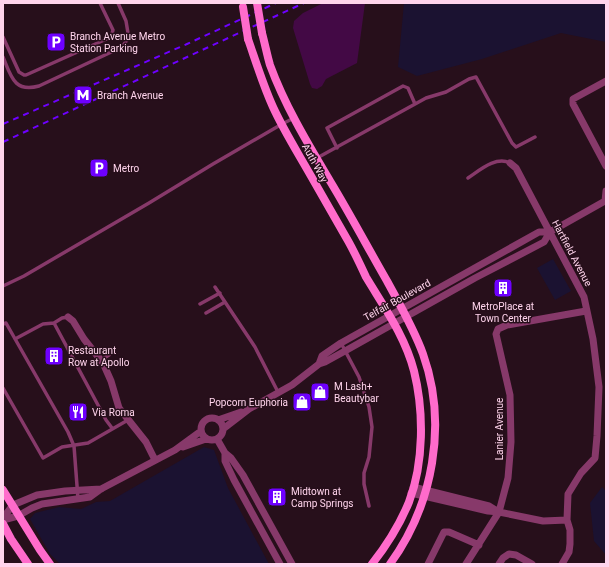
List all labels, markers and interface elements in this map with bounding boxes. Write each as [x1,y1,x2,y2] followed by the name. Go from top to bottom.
[45,31,67,53] parking icon: Branch Avenue Metro Station Parking
[70,31,165,54] place label: Branch Avenue Metro Station Parking
[72,84,94,106] metro station icon: Branch Avenue
[97,90,163,101] place label: Branch Avenue
[300,142,330,184] street label: Auth Way
[88,157,110,179] parking icon: Metro
[113,163,140,174] place label: Metro
[550,218,594,288] street label: Hartfield Avenue
[362,277,432,323] street label: Telfair Boulevard
[492,277,514,299] building icon: MetroPlace at Town Center
[472,301,534,324] place label: MetroPlace at Town Center
[43,345,65,367] building icon: Restaurant Row at Apollo
[68,345,130,368] place label: Restaurant Row at Apollo
[309,381,331,403] shop icon: M Lash+ Beautybar
[334,381,380,404] place label: M Lash+ Beautybar
[291,391,313,413] shop icon: Popcorn Euphoria
[209,397,288,408] place label: Popcorn Euphoria
[494,398,505,460] street label: Lanier Avenue
[67,401,89,423] restaurant icon: Via Roma
[92,407,135,418] place label: Via Roma
[266,486,288,508] building icon: Midtown at Camp Springs
[291,486,354,509] place label: Midtown at Camp Springs

